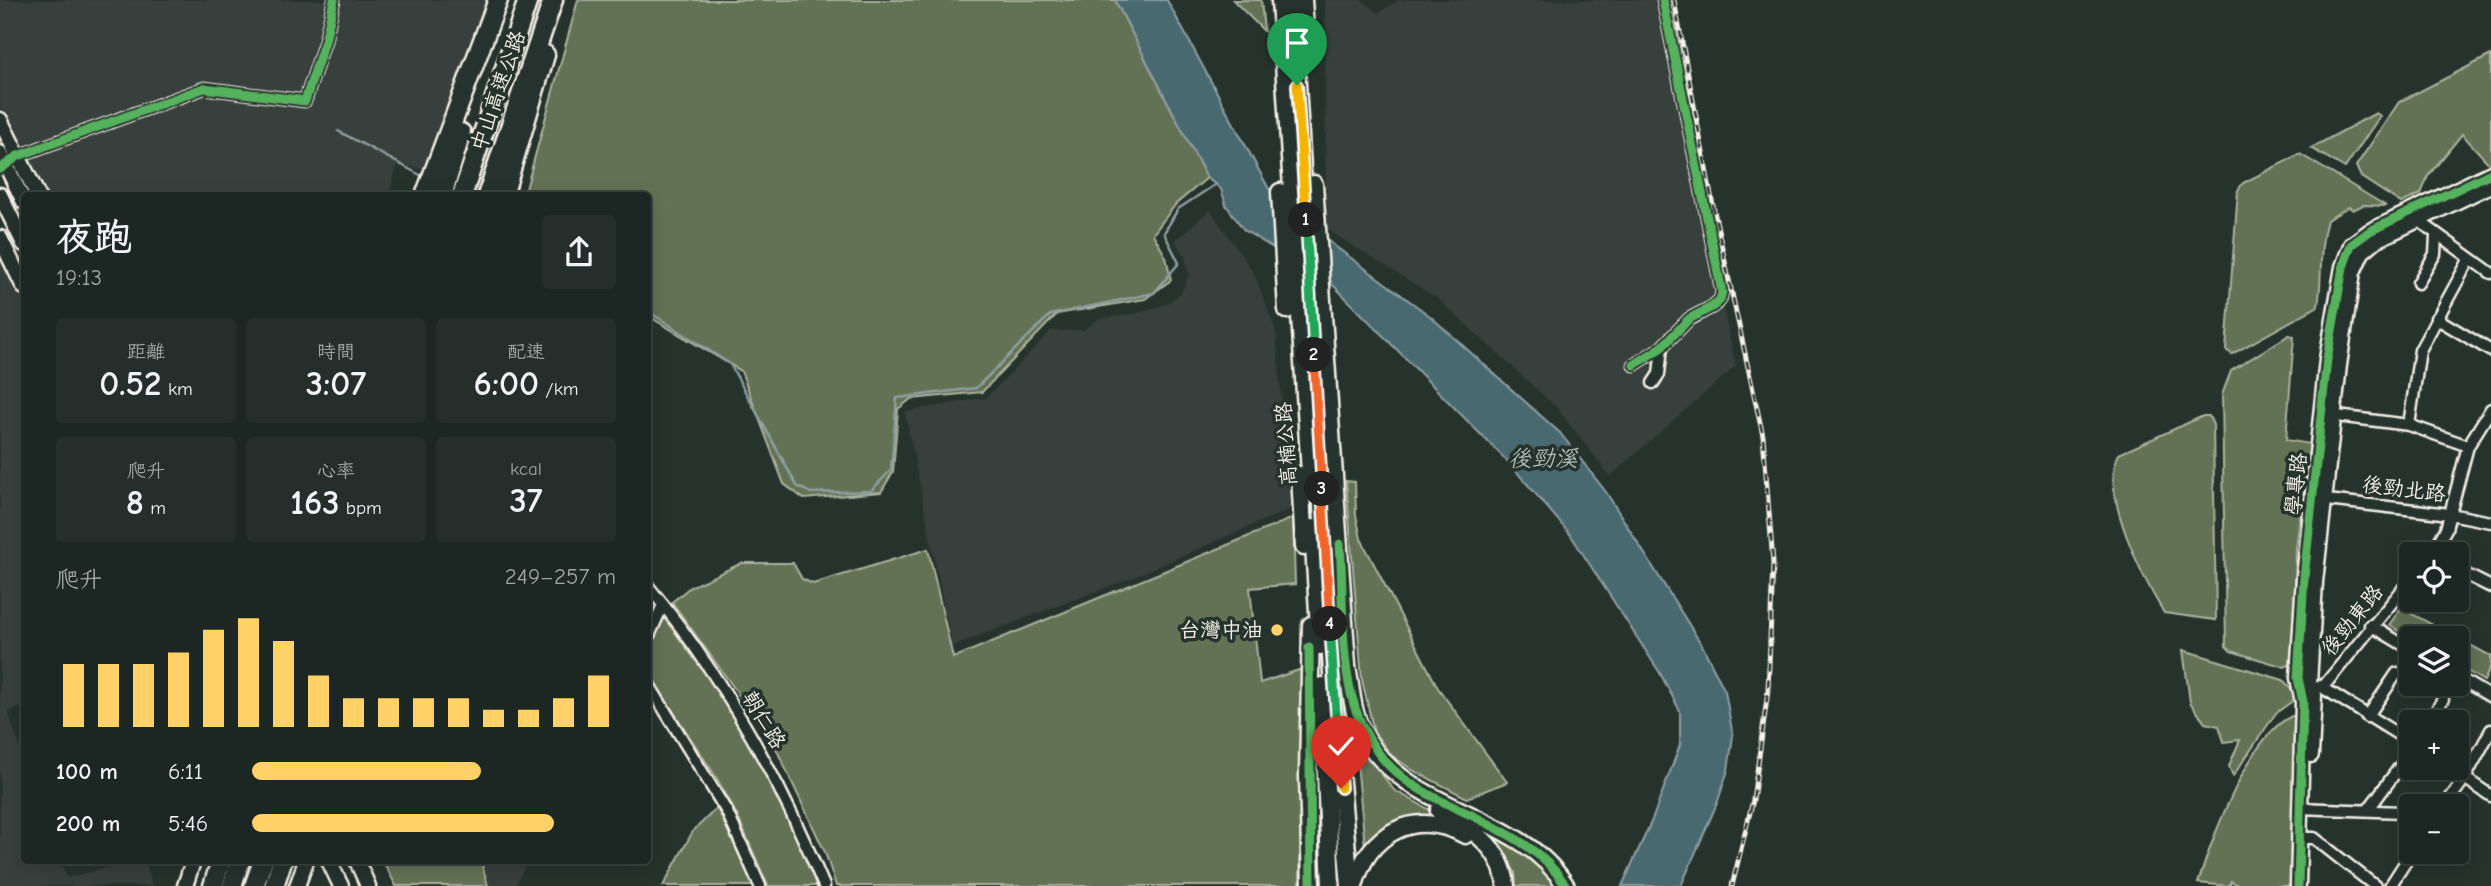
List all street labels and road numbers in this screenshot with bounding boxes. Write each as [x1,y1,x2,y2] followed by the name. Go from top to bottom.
[466,28,530,154] street label: 中山高速公路
[1271,401,1301,487] street label: 高楠公路
[2281,451,2311,517] street label: 學專路
[2361,472,2447,506] street label: 後勁北路
[2316,580,2388,660] street label: 後勁東路
[737,687,791,753] street label: 朝仁路

